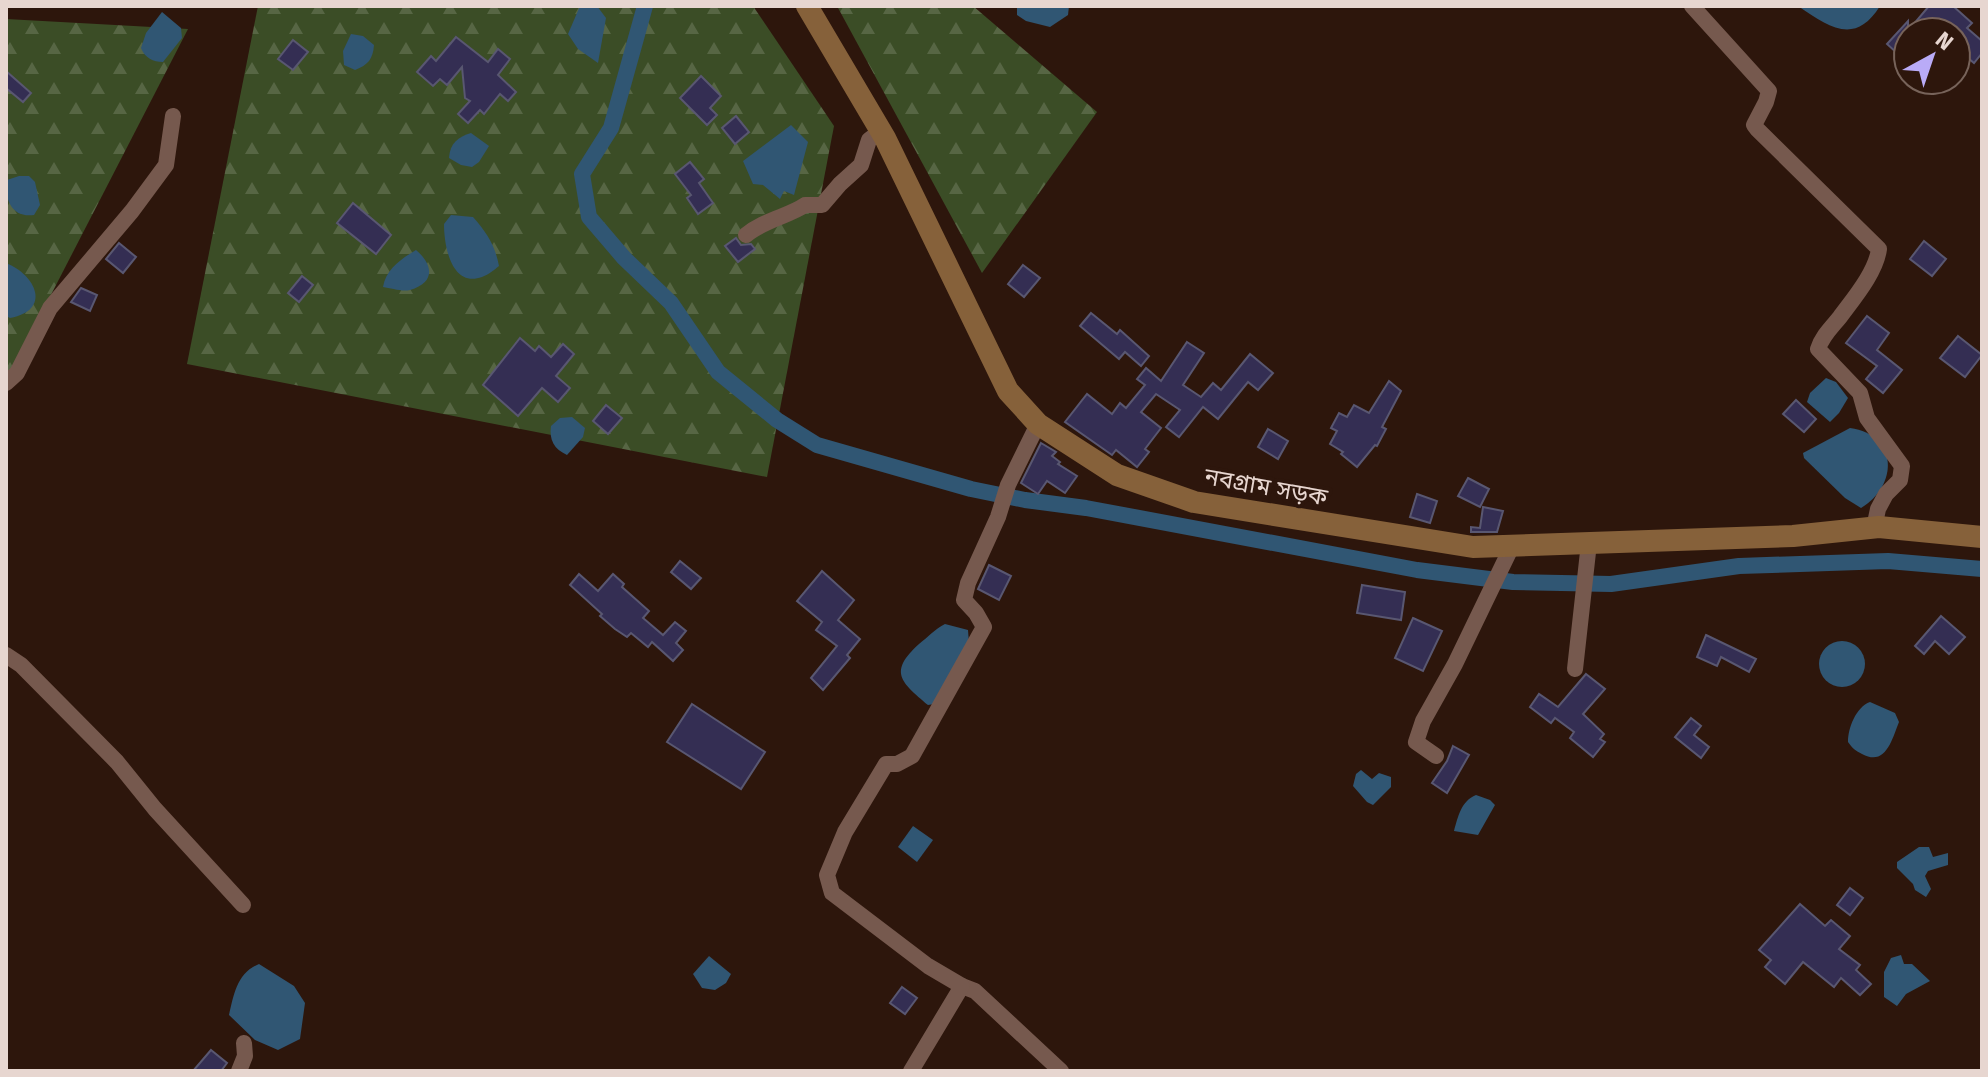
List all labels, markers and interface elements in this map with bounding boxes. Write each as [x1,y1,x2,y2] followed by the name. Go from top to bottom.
[1892,16,1972,96] north arrow
[1930,26,1959,56] text: N
[1201,462,1330,512] street label: নবগ্রাম সড়ক

